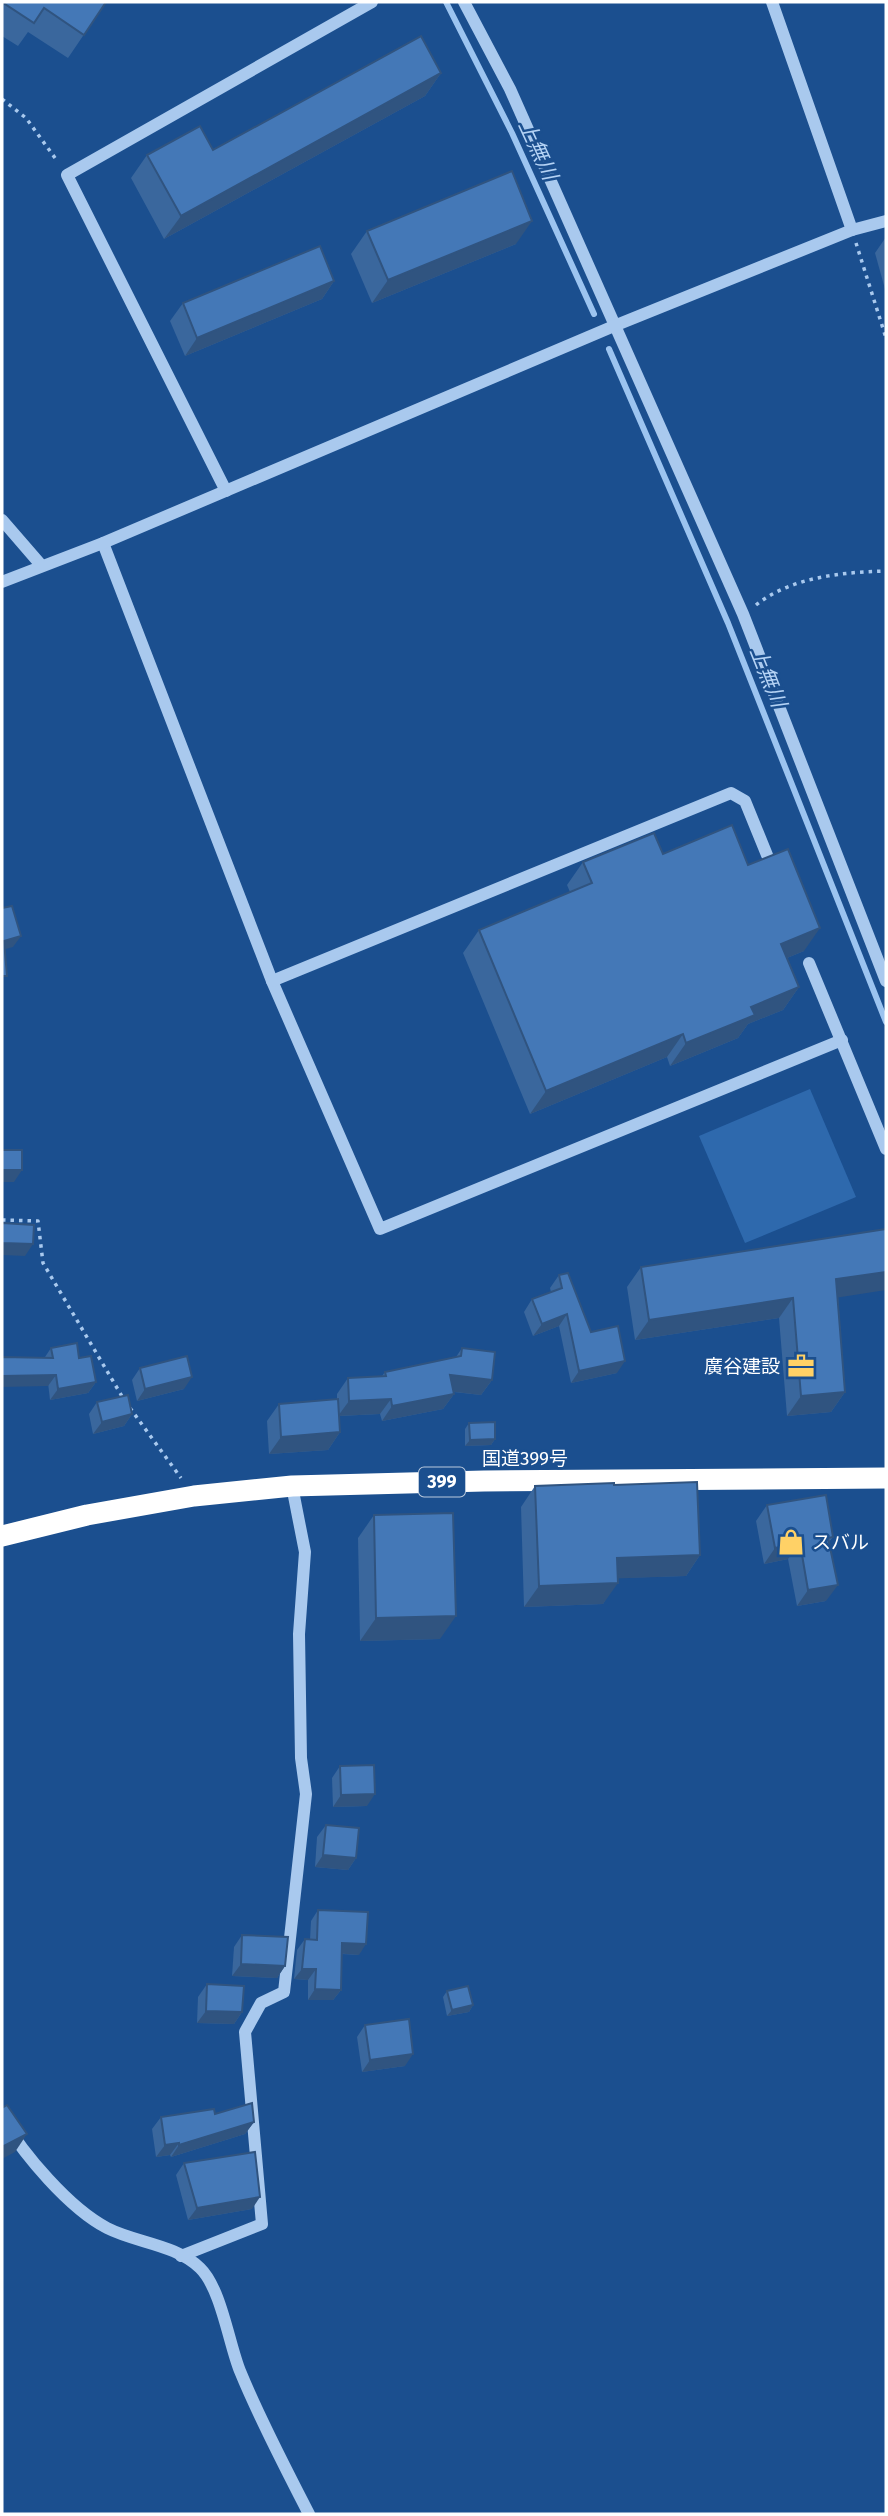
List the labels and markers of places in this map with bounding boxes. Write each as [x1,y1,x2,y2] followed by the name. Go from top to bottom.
[786,1351,816,1381] office icon: 廣谷建設
[704,1355,780,1378] place label: 廣谷建設
[776,1527,806,1557] shop icon: スバル
[812,1531,869,1554] place label: スバル

